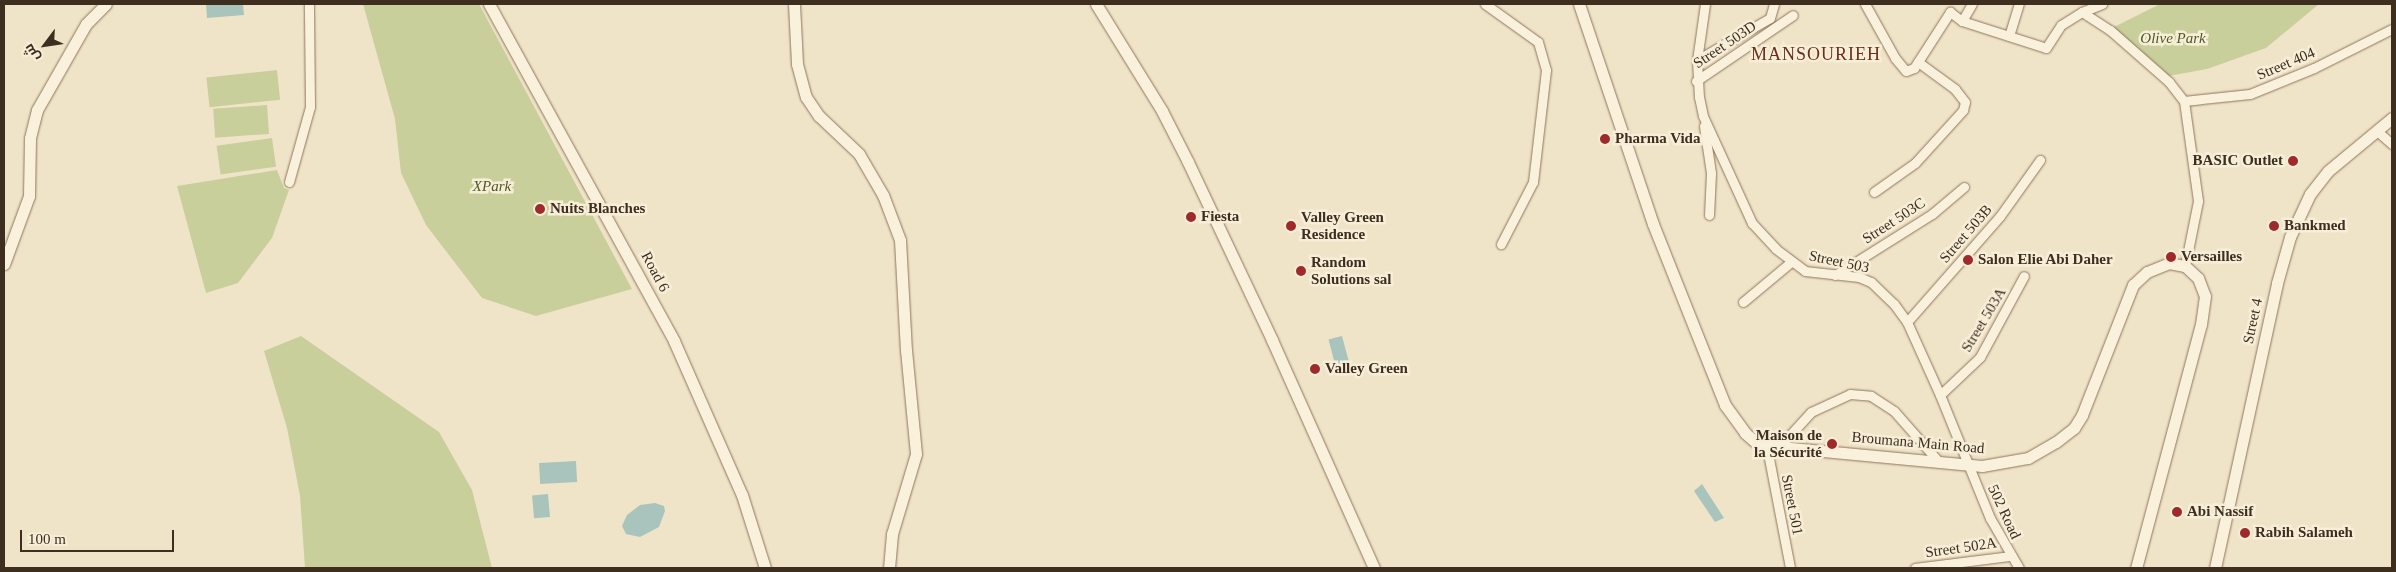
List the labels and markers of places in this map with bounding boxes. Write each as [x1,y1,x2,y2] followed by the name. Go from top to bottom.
[1615,130,1701,148] place label: Pharma Vida
[1599,133,1611,145] marker: Pharma Vida
[2193,152,2283,170] place label: BASIC Outlet
[2287,155,2299,167] marker: BASIC Outlet
[550,200,645,218] place label: Nuits Blanches
[534,203,546,215] marker: Nuits Blanches
[1201,208,1239,226] place label: Fiesta
[1301,208,1384,243] place label: Valley Green Residence
[1185,211,1197,223] marker: Fiesta
[2284,217,2346,235] place label: Bankmed
[1285,220,1297,232] marker: Valley Green Residence
[2268,220,2280,232] marker: Bankmed
[2181,248,2242,266] place label: Versailles
[1978,251,2113,269] place label: Salon Elie Abi Daher
[2165,251,2177,263] marker: Versailles
[1311,253,1391,288] place label: Random Solutions sal
[1962,254,1974,266] marker: Salon Elie Abi Daher
[1295,265,1307,277] marker: Random Solutions sal
[1325,360,1408,378] place label: Valley Green
[1309,363,1321,375] marker: Valley Green
[1754,426,1822,461] place label: Maison de la Sécurité
[1826,438,1838,450] marker: Maison de la Sécurité
[2187,503,2253,521] place label: Abi Nassif
[2171,506,2183,518] marker: Abi Nassif
[2255,524,2353,542] place label: Rabih Salameh
[2239,527,2251,539] marker: Rabih Salameh

